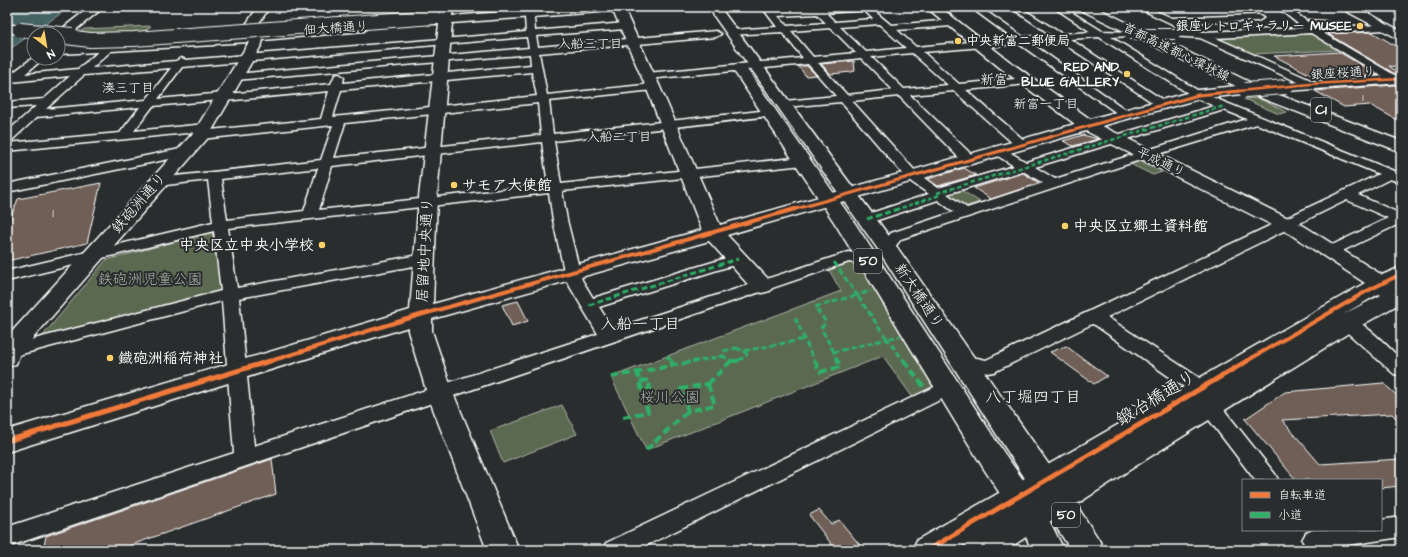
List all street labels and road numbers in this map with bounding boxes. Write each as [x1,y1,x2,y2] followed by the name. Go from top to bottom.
[303,17,369,39] street label: 佃大橋通り
[1119,18,1233,86] street label: 首都高速都心環状線
[1310,62,1376,84] street label: 銀座桜通り
[1311,98,1331,122] road number: C1
[1134,143,1188,181] street label: 平成通り
[106,168,172,238] street label: 鉄砲洲通り
[412,197,438,303] street label: 居留地中央通り
[854,249,882,273] road number: 50
[889,259,949,333] street label: 新大橋通り
[1111,364,1201,432] street label: 鍛冶橋通り
[1052,503,1080,527] road number: 50

